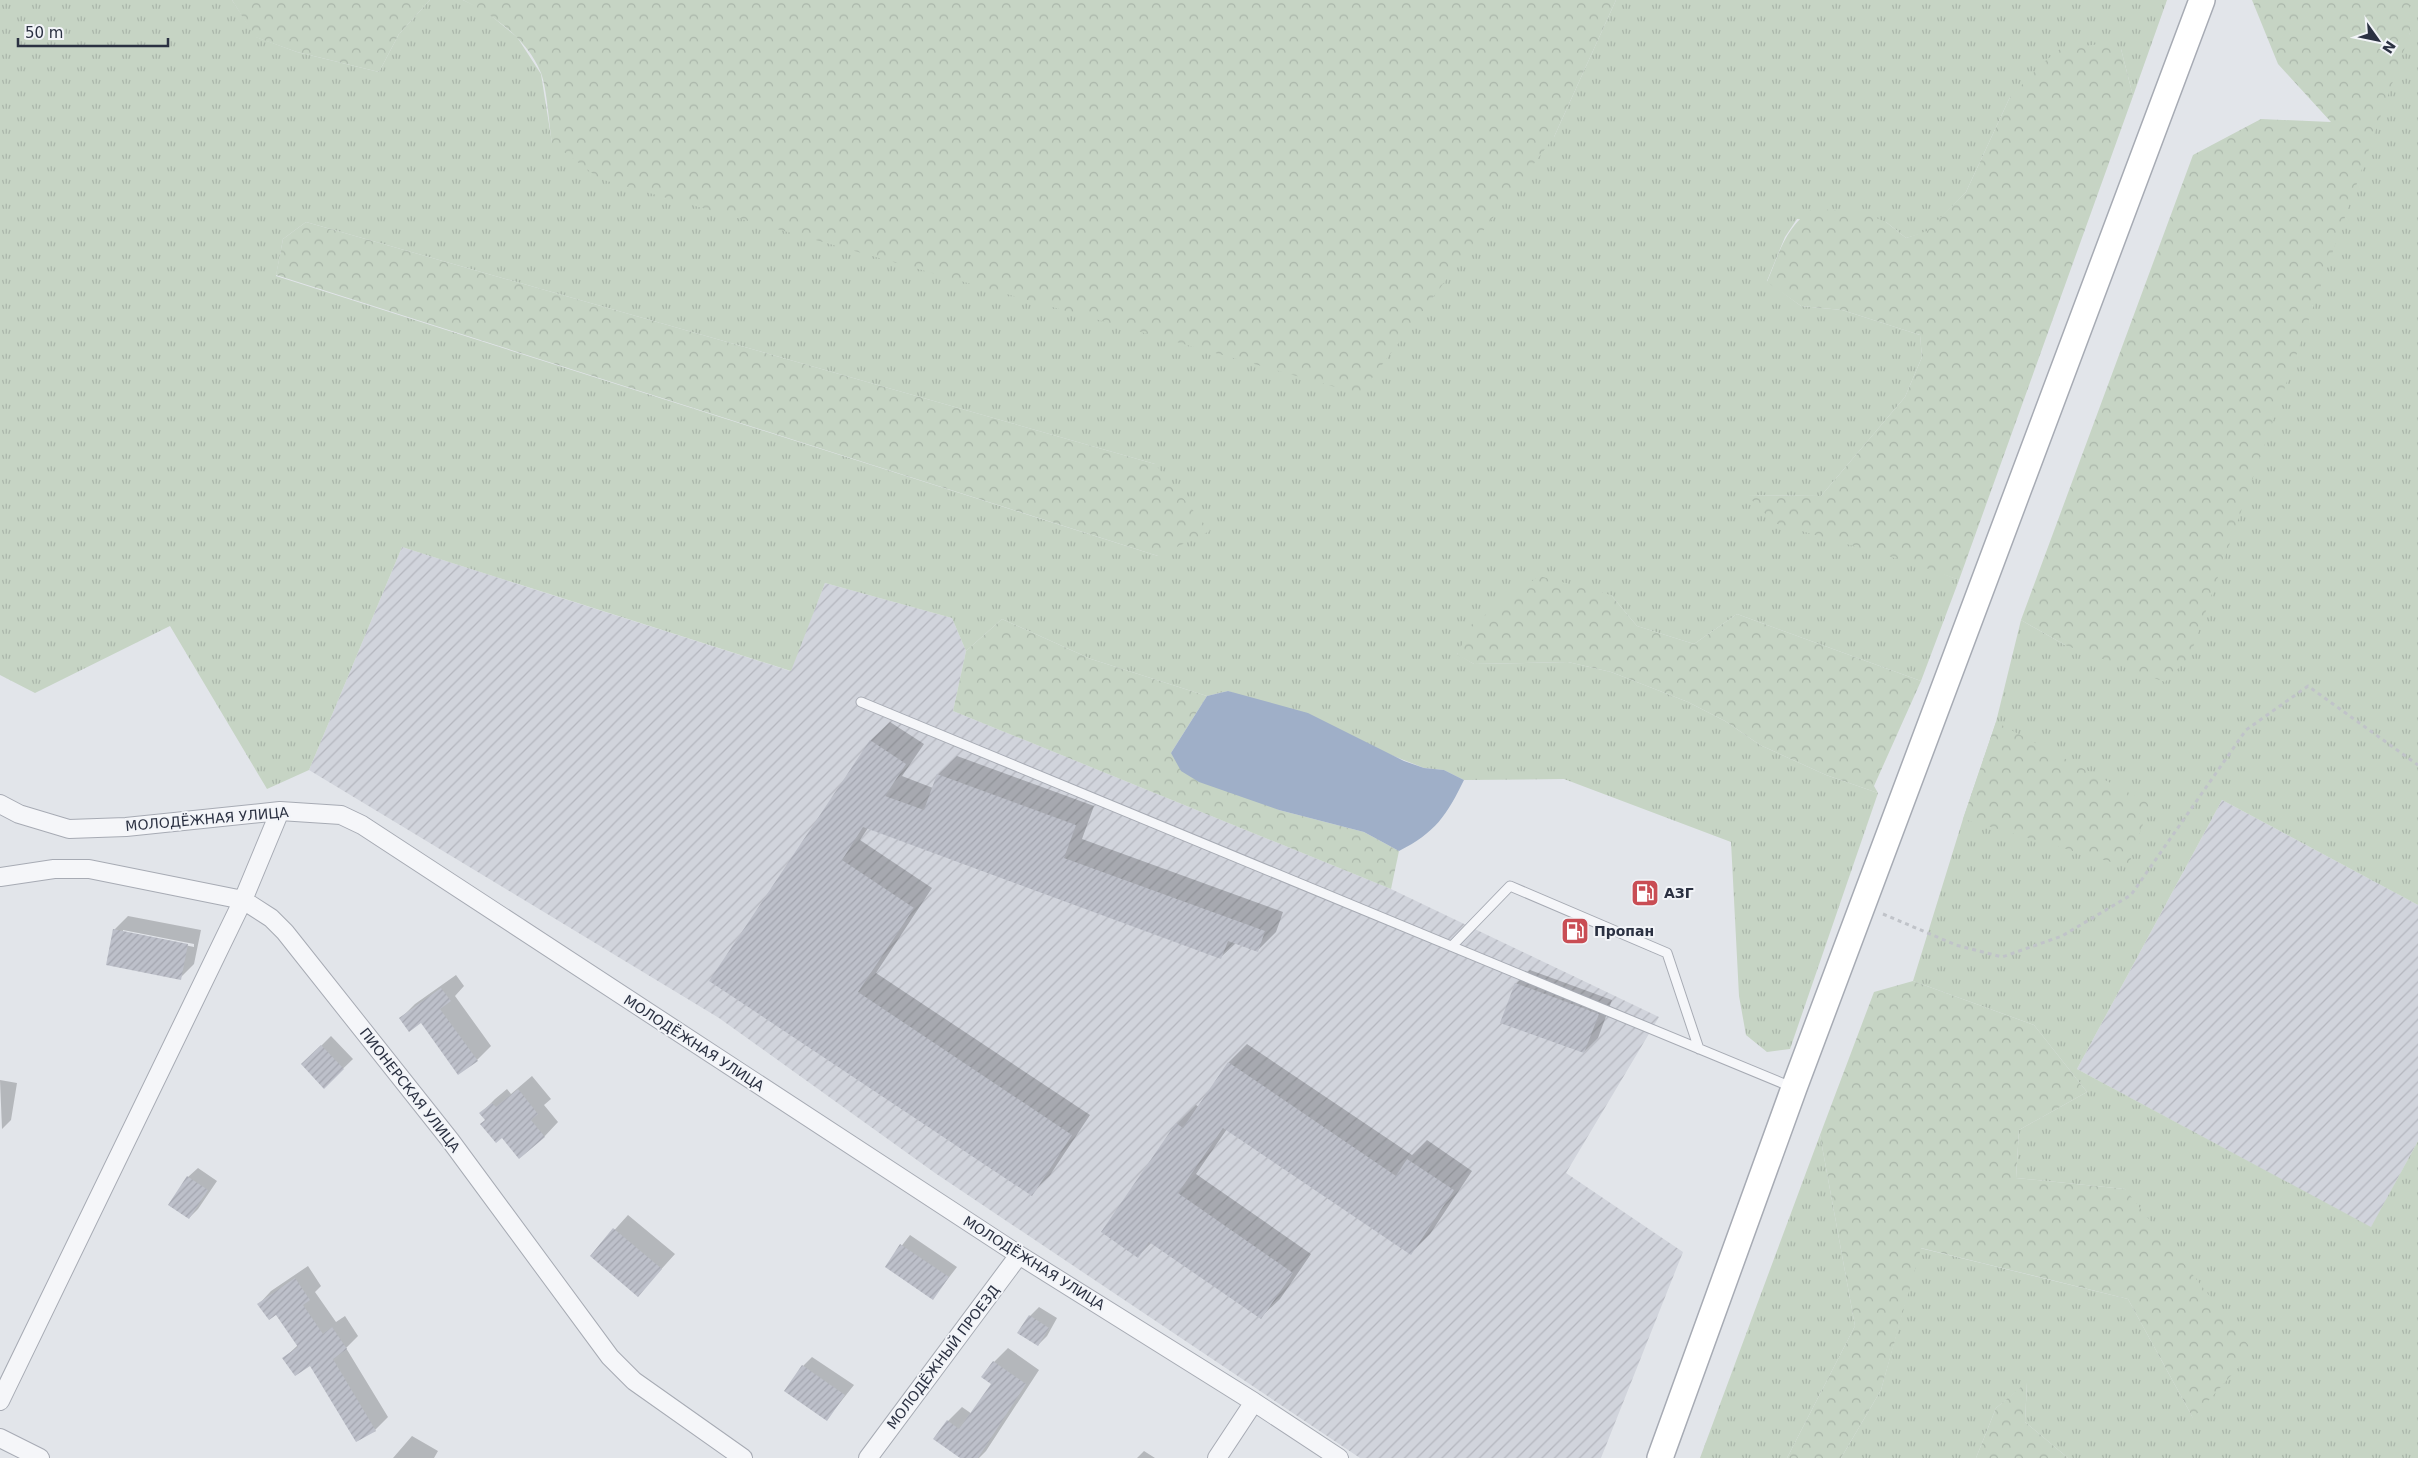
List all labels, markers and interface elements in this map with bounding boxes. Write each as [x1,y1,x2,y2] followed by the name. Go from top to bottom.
[18,15,168,47] scale bar
[2353,15,2403,65] north arrow
[25,24,63,42] text: 50 m
[2379,38,2399,56] text: N
[125,803,290,834] street label: МОЛОДЁЖНАЯ УЛИЦА
[1630,878,1660,908] fuel station icon: АЗГ
[1664,885,1694,901] place label: АЗГ
[1560,916,1590,946] fuel station icon: Пропан
[1594,923,1654,939] place label: Пропан
[621,991,768,1095] street label: МОЛОДЁЖНАЯ УЛИЦА
[357,1025,464,1156] street label: ПИОНЕРСКАЯ УЛИЦА
[960,1212,1109,1313] street label: МОЛОДЁЖНАЯ УЛИЦА
[883,1281,1002,1432] street label: МОЛОДЁЖНЫЙ ПРОЕЗД

